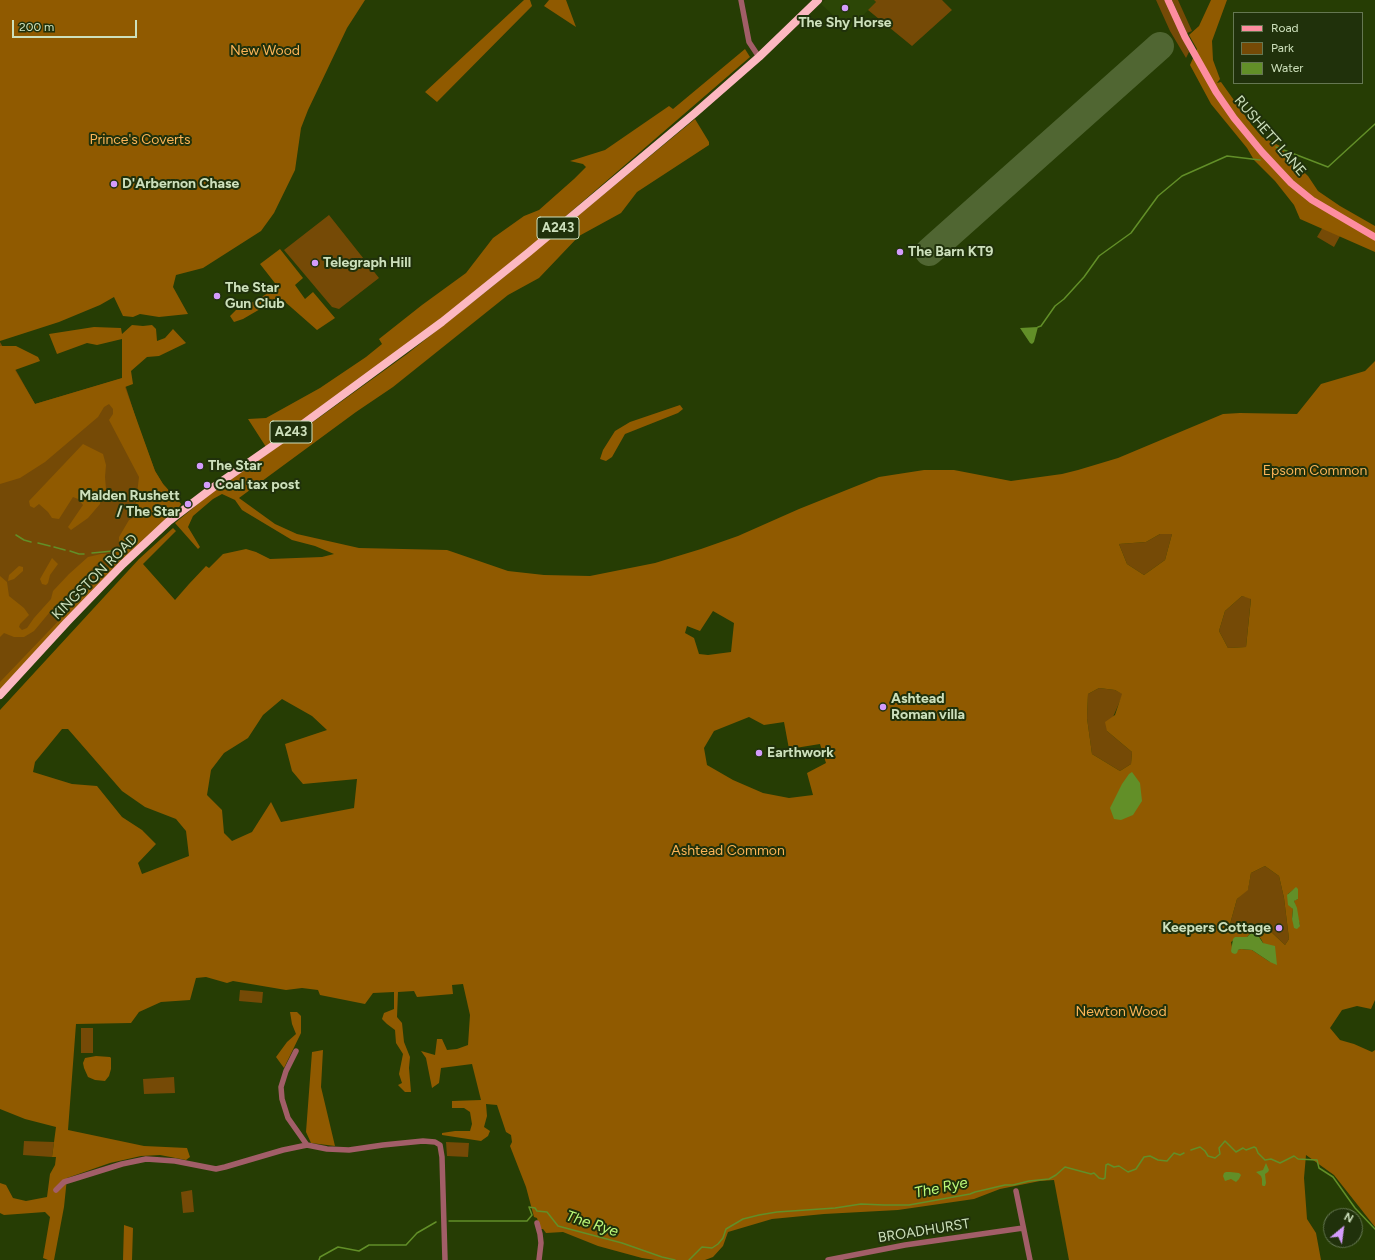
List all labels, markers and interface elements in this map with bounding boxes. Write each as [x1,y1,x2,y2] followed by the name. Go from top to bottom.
[840,3,850,13] marker: The Shy Horse
[14,12,139,38] scale bar
[1233,12,1363,84] legend
[798,15,892,31] place label: The Shy Horse
[19,20,54,34] text: 200 m
[1271,21,1299,35] text: Road
[1271,41,1294,55] text: Park
[230,43,300,59] park label: New Wood
[1271,61,1303,75] text: Water
[1231,92,1309,180] street label: RUSHETT LANE
[89,132,191,148] park label: Prince's Coverts
[122,176,239,192] place label: D'Arbernon Chase
[109,179,119,189] marker: D'Arbernon Chase
[537,217,579,239] road number: A243
[908,244,993,260] place label: The Barn KT9
[895,247,905,257] marker: The Barn KT9
[323,255,411,271] place label: Telegraph Hill
[310,258,320,268] marker: Telegraph Hill
[225,280,285,312] place label: The Star Gun Club
[212,291,222,301] marker: The Star Gun Club
[270,421,312,443] road number: A243
[208,458,262,474] place label: The Star
[195,461,205,471] marker: The Star
[1263,463,1367,479] park label: Epsom Common
[215,477,300,493] place label: Coal tax post
[202,480,212,490] marker: Coal tax post
[79,488,180,520] place label: Malden Rushett / The Star
[183,499,193,509] marker: Malden Rushett / The Star
[49,531,141,623] street label: KINGSTON ROAD
[891,691,965,724] place label: Ashtead Roman villa
[878,702,888,712] marker: Ashtead Roman villa
[767,745,834,761] place label: Earthwork
[754,748,764,758] marker: Earthwork
[671,843,785,859] park label: Ashtead Common
[1162,920,1271,936] place label: Keepers Cottage
[1274,923,1284,933] marker: Keepers Cottage
[1075,1004,1167,1020] park label: Newton Wood
[913,1174,969,1202] water label: The Rye
[564,1207,620,1241] water label: The Rye
[1323,1208,1363,1248] north arrow
[1342,1210,1355,1226] text: N
[877,1215,971,1247] street label: BROADHURST

